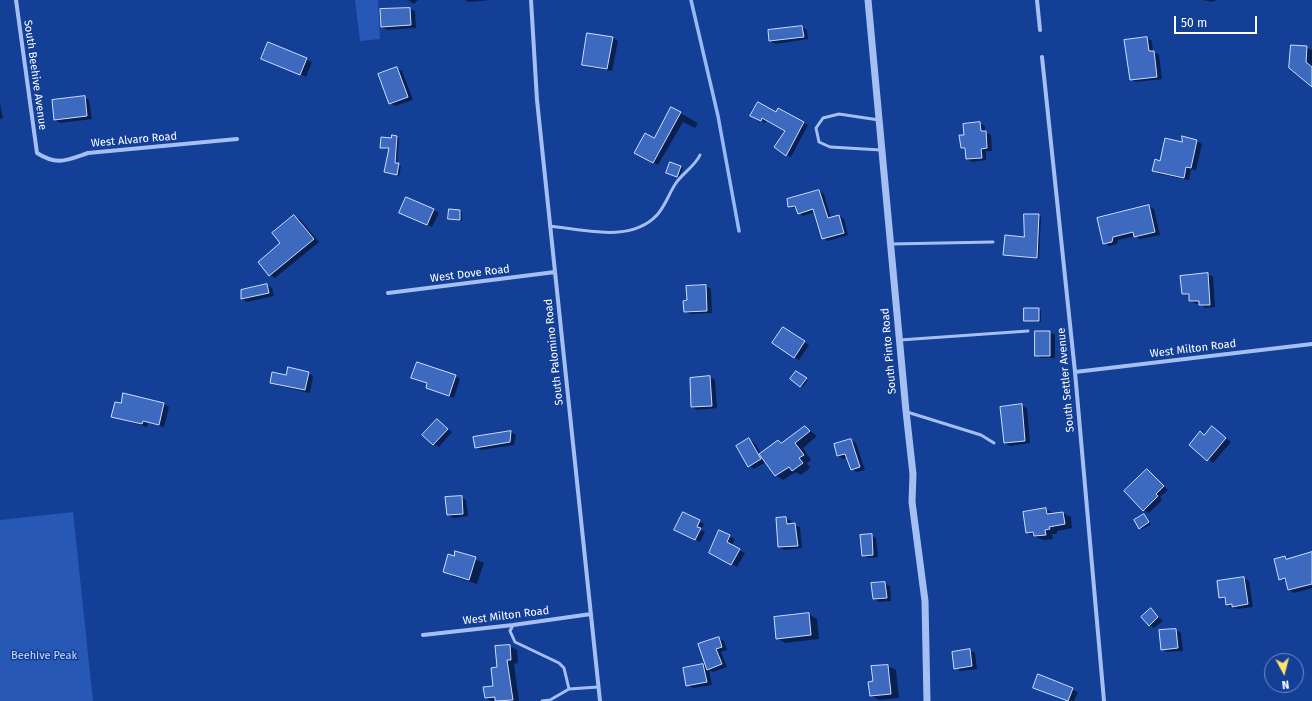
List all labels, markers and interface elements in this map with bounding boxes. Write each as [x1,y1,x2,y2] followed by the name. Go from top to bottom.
[1176,8,1259,34] scale bar
[1181,16,1207,30] text: 50 m
[21,19,49,131] street label: South Beehive Avenue
[90,130,178,150] street label: West Alvaro Road
[429,263,511,285] street label: West Dove Road
[542,298,566,406] street label: South Palomino Road
[879,307,899,395] street label: South Pinto Road
[1055,327,1077,433] street label: South Settler Avenue
[1149,337,1237,361] street label: West Milton Road
[462,604,550,628] street label: West Milton Road
[11,649,77,663] park label: Beehive Peak
[1264,653,1304,693] north arrow
[1281,678,1290,691] text: N

